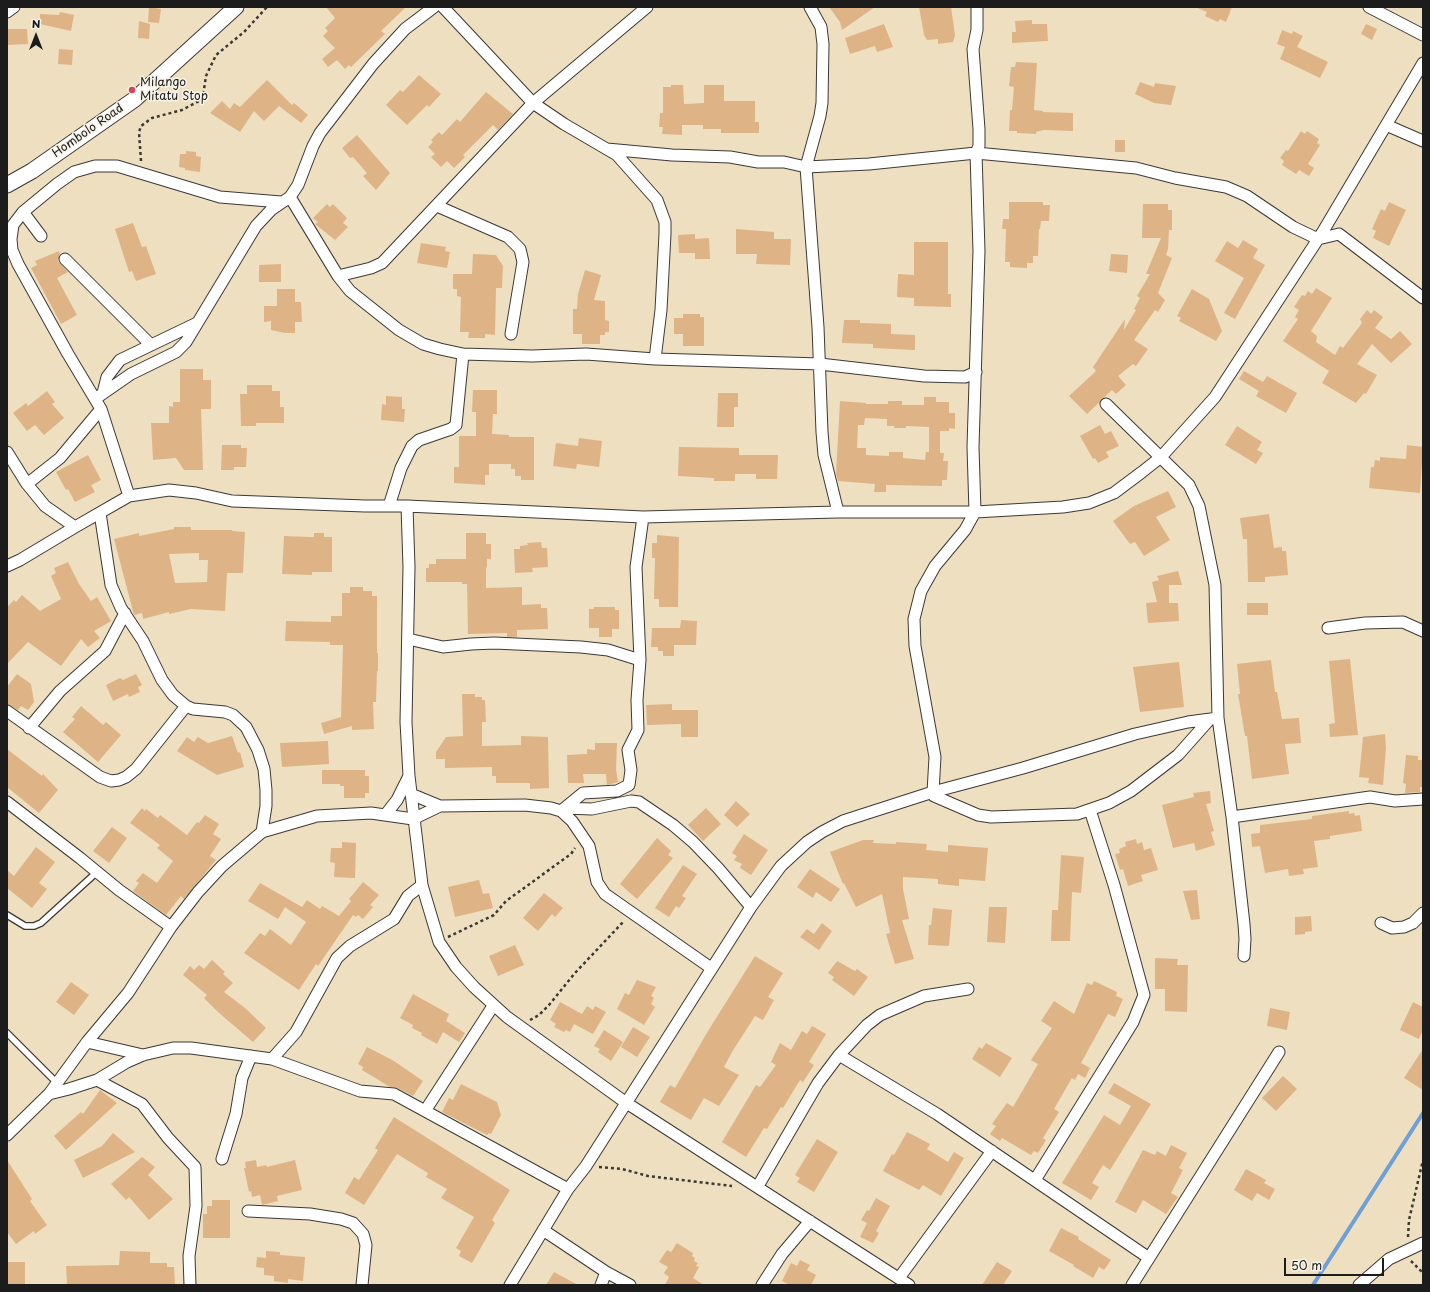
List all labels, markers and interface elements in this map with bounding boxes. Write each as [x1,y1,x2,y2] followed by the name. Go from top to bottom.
[32,15,40,32] text: N
[16,16,56,56] north arrow
[140,76,208,104] place label: Milango Mitatu Stop
[127,85,137,95] marker: Milango Mitatu Stop
[50,101,126,161] street label: Hombolo Road
[1286,1250,1386,1276] scale bar
[1291,1256,1322,1274] text: 50 m

